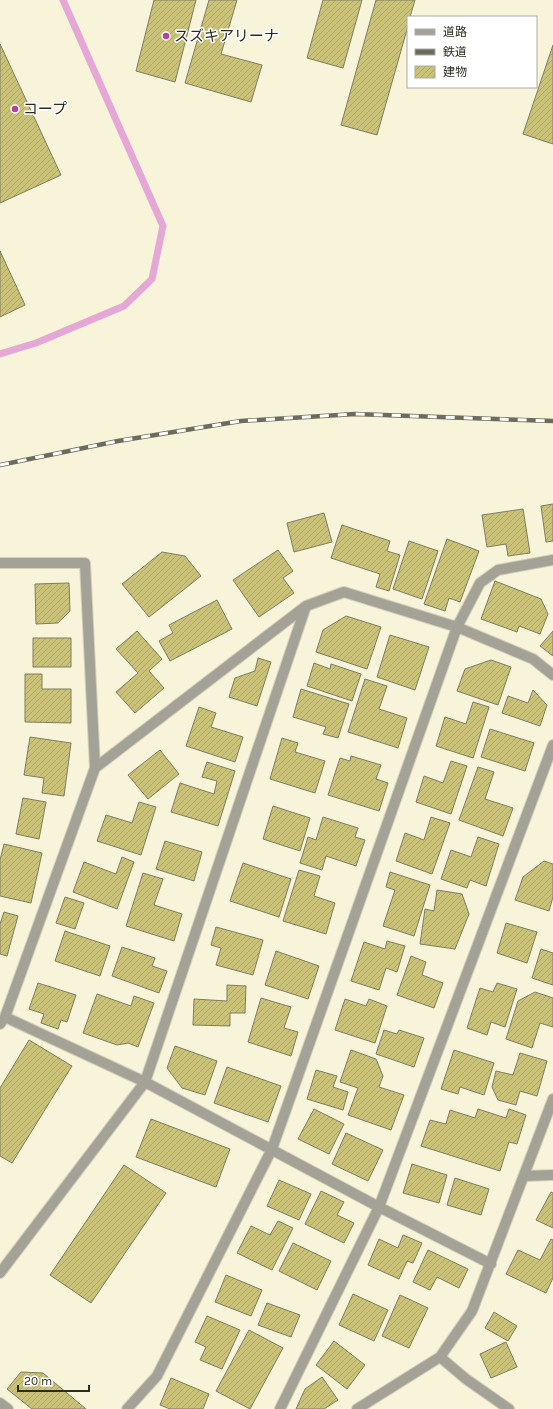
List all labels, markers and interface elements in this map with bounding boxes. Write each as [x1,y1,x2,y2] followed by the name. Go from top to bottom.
[407,16,537,88] legend
[443,25,467,39] text: 道路
[174,27,279,45] place label: スズキアリーナ
[161,31,171,41] marker: スズキアリーナ
[443,45,467,59] text: 鉄道
[443,65,467,79] text: 建物
[23,100,67,118] place label: コープ
[10,104,20,114] marker: コープ
[18,1367,89,1393] scale bar
[24,1374,52,1388] text: 20 m

